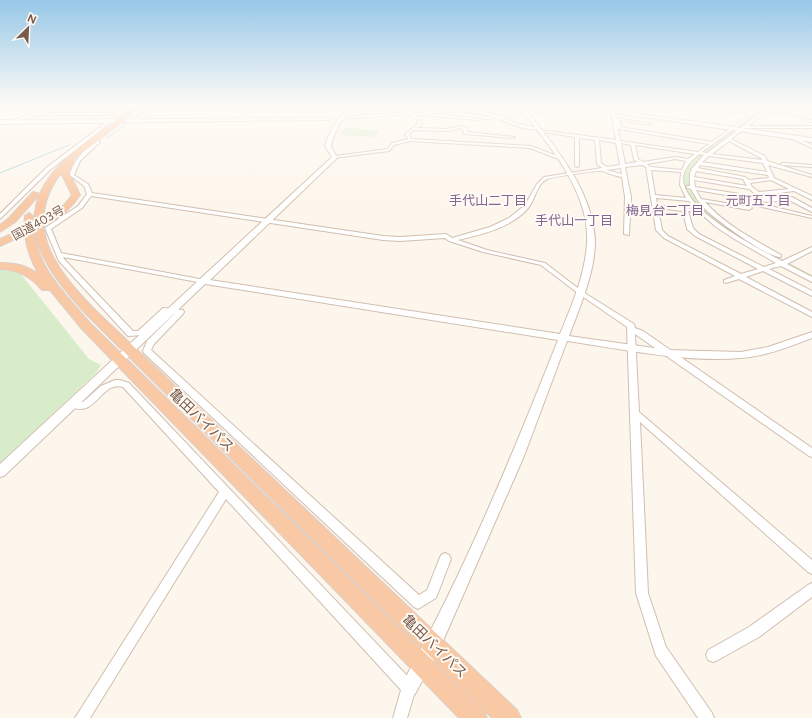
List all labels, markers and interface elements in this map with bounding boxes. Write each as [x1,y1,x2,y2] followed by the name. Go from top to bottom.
[8,8,48,48] north arrow
[25,12,38,27] text: N
[449,193,527,208] district label: 手代山二丁目
[725,193,791,208] district label: 元町五丁目
[9,203,67,243] street label: 国道403号
[626,203,704,218] district label: 梅見台二丁目
[535,213,613,228] district label: 手代山一丁目
[166,385,238,456] street label: 亀田バイパス
[399,611,471,682] street label: 亀田バイパス

